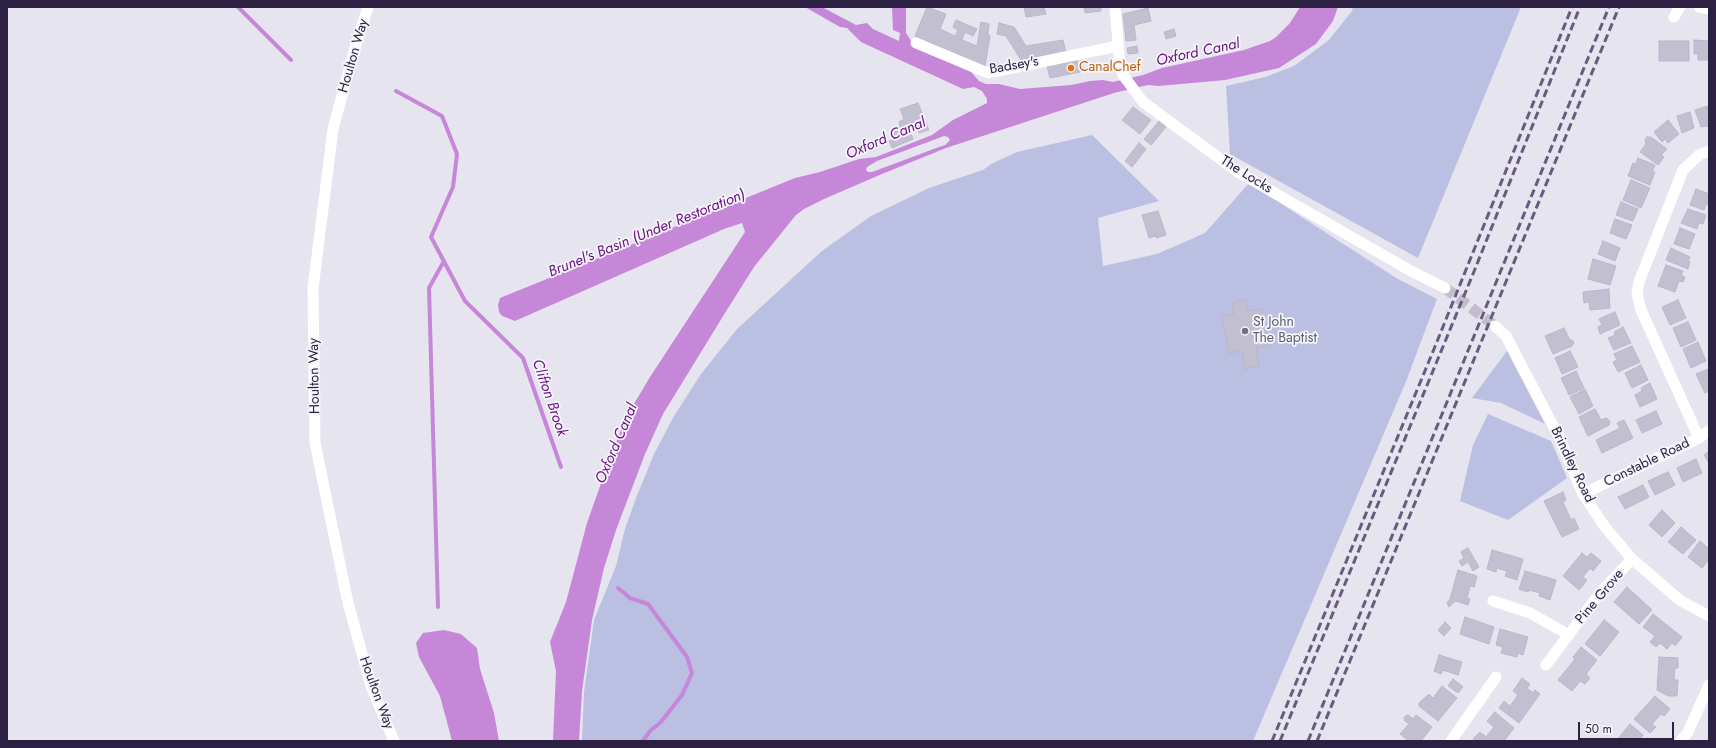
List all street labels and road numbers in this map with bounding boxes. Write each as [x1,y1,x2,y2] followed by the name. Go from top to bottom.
[335,17,373,95] street label: Houlton Way
[988,53,1040,79] street label: Badsey's
[1217,153,1275,197] street label: The Locks
[306,338,324,414] street label: Houlton Way
[1546,424,1598,506] street label: Brindley Road
[1601,435,1693,491] street label: Constable Road
[1572,566,1628,628] street label: Pine Grove
[355,654,397,732] street label: Houlton Way

